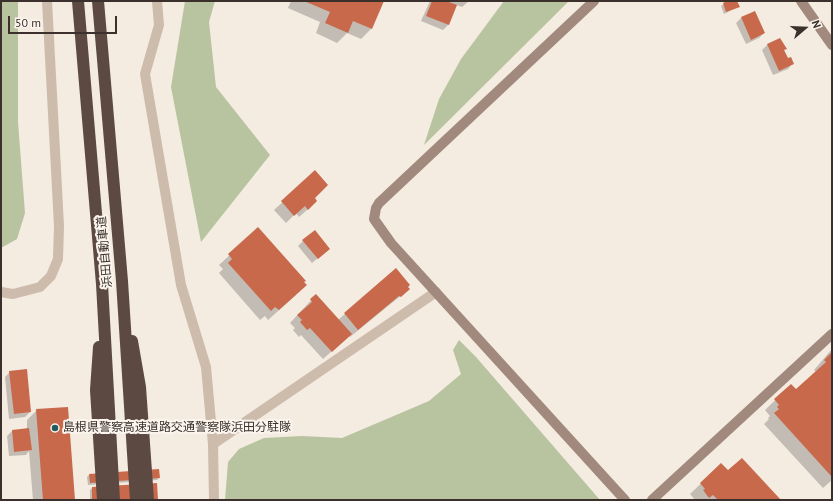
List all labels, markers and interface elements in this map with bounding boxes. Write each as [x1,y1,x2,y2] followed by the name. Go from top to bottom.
[10,8,119,34] scale bar
[785,8,825,48] north arrow
[15,15,41,30] text: 50 m
[809,18,824,30] text: N
[95,216,115,288] street label: 浜田自動車道
[63,421,291,435] place label: 島根県警察高速道路交通警察隊浜田分駐隊
[50,423,60,433] marker: 島根県警察高速道路交通警察隊浜田分駐隊

